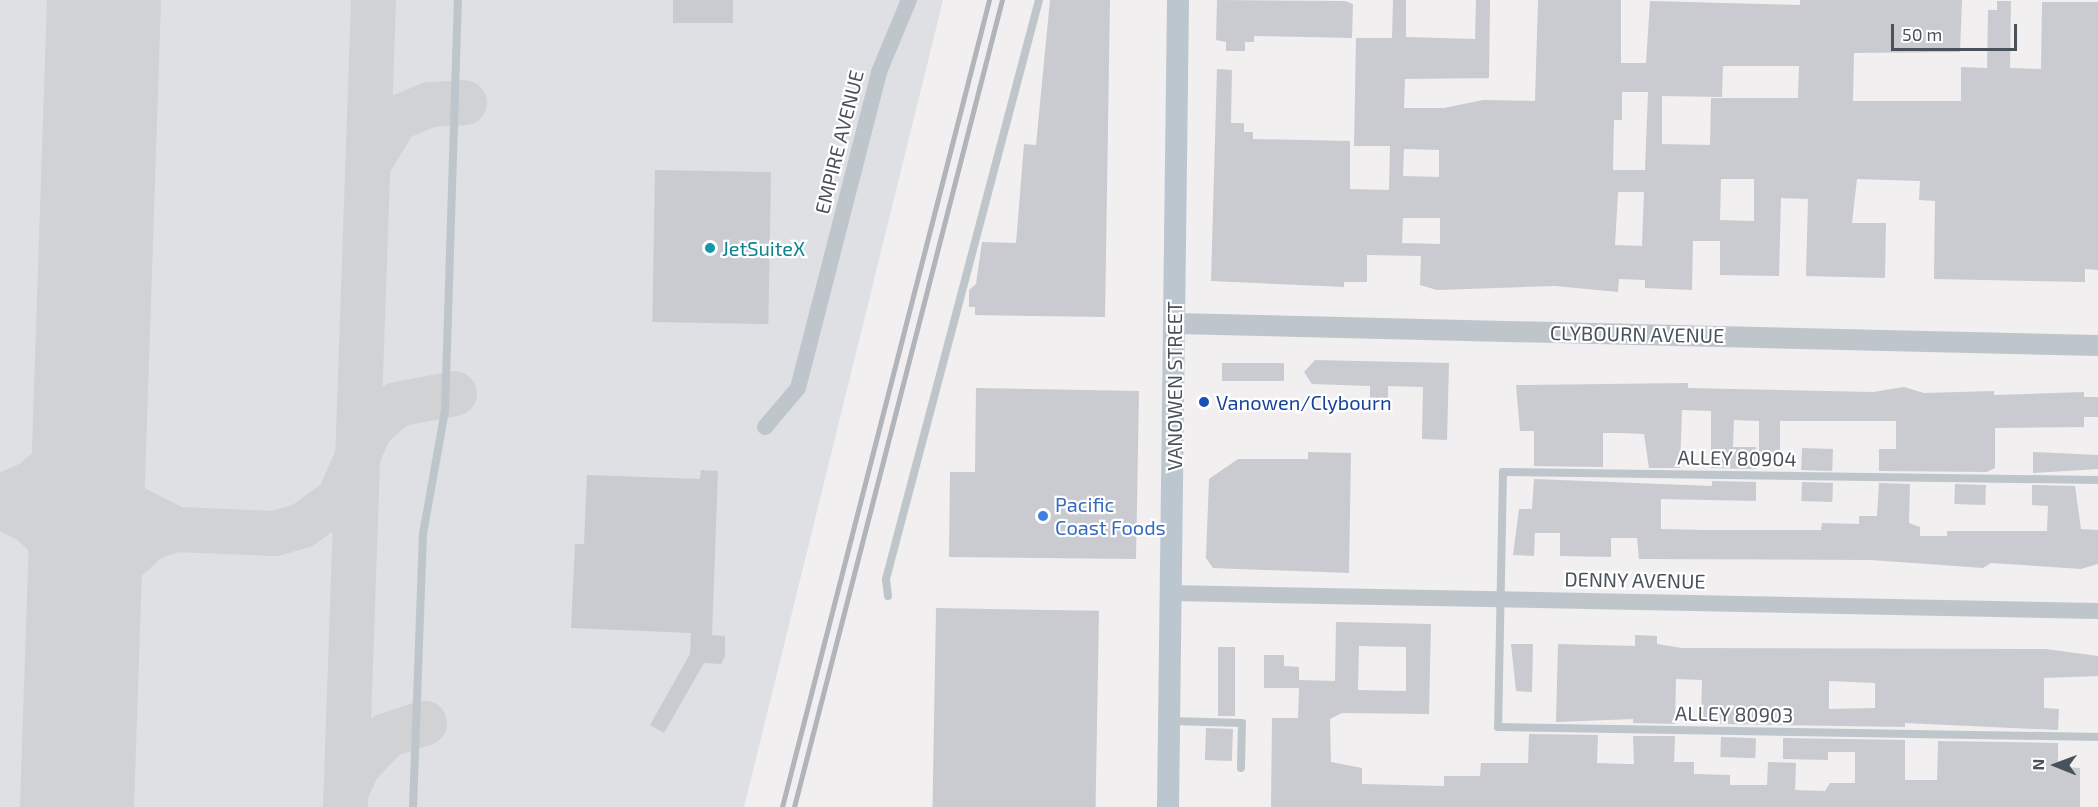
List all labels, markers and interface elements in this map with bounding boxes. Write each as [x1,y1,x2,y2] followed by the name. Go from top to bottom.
[1894,12,2020,50] scale bar
[1902,23,1942,45] text: 50 m
[810,68,868,216] street label: EMPIRE AVENUE
[722,236,805,260] place label: JetSuiteX
[703,241,717,255] marker: JetSuiteX
[1162,301,1186,471] street label: VANOWEN STREET
[1549,320,1725,348] street label: CLYBOURN AVENUE
[1216,390,1392,414] place label: Vanowen/Clybourn
[1197,395,1211,409] marker: Vanowen/Clybourn
[1677,445,1797,471] street label: ALLEY 80904
[1055,492,1166,539] place label: Pacific Coast Foods
[1036,509,1050,523] marker: Pacific Coast Foods
[1564,567,1706,593] street label: DENNY AVENUE
[1674,701,1794,727] street label: ALLEY 80903
[2026,735,2086,795] north arrow
[2028,759,2047,771] text: N

